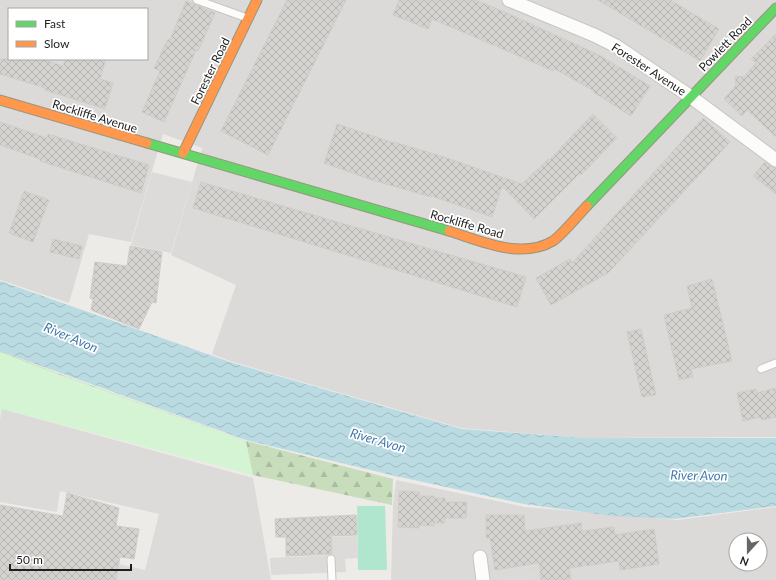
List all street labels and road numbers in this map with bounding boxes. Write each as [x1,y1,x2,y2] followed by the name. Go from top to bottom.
[695,14,755,74] street label: Powlett Road
[187,35,233,107] street label: Forester Road
[609,39,689,99] street label: Forester Avenue
[51,96,139,136] street label: Rockliffe Avenue
[429,206,505,242] street label: Rockliffe Road

